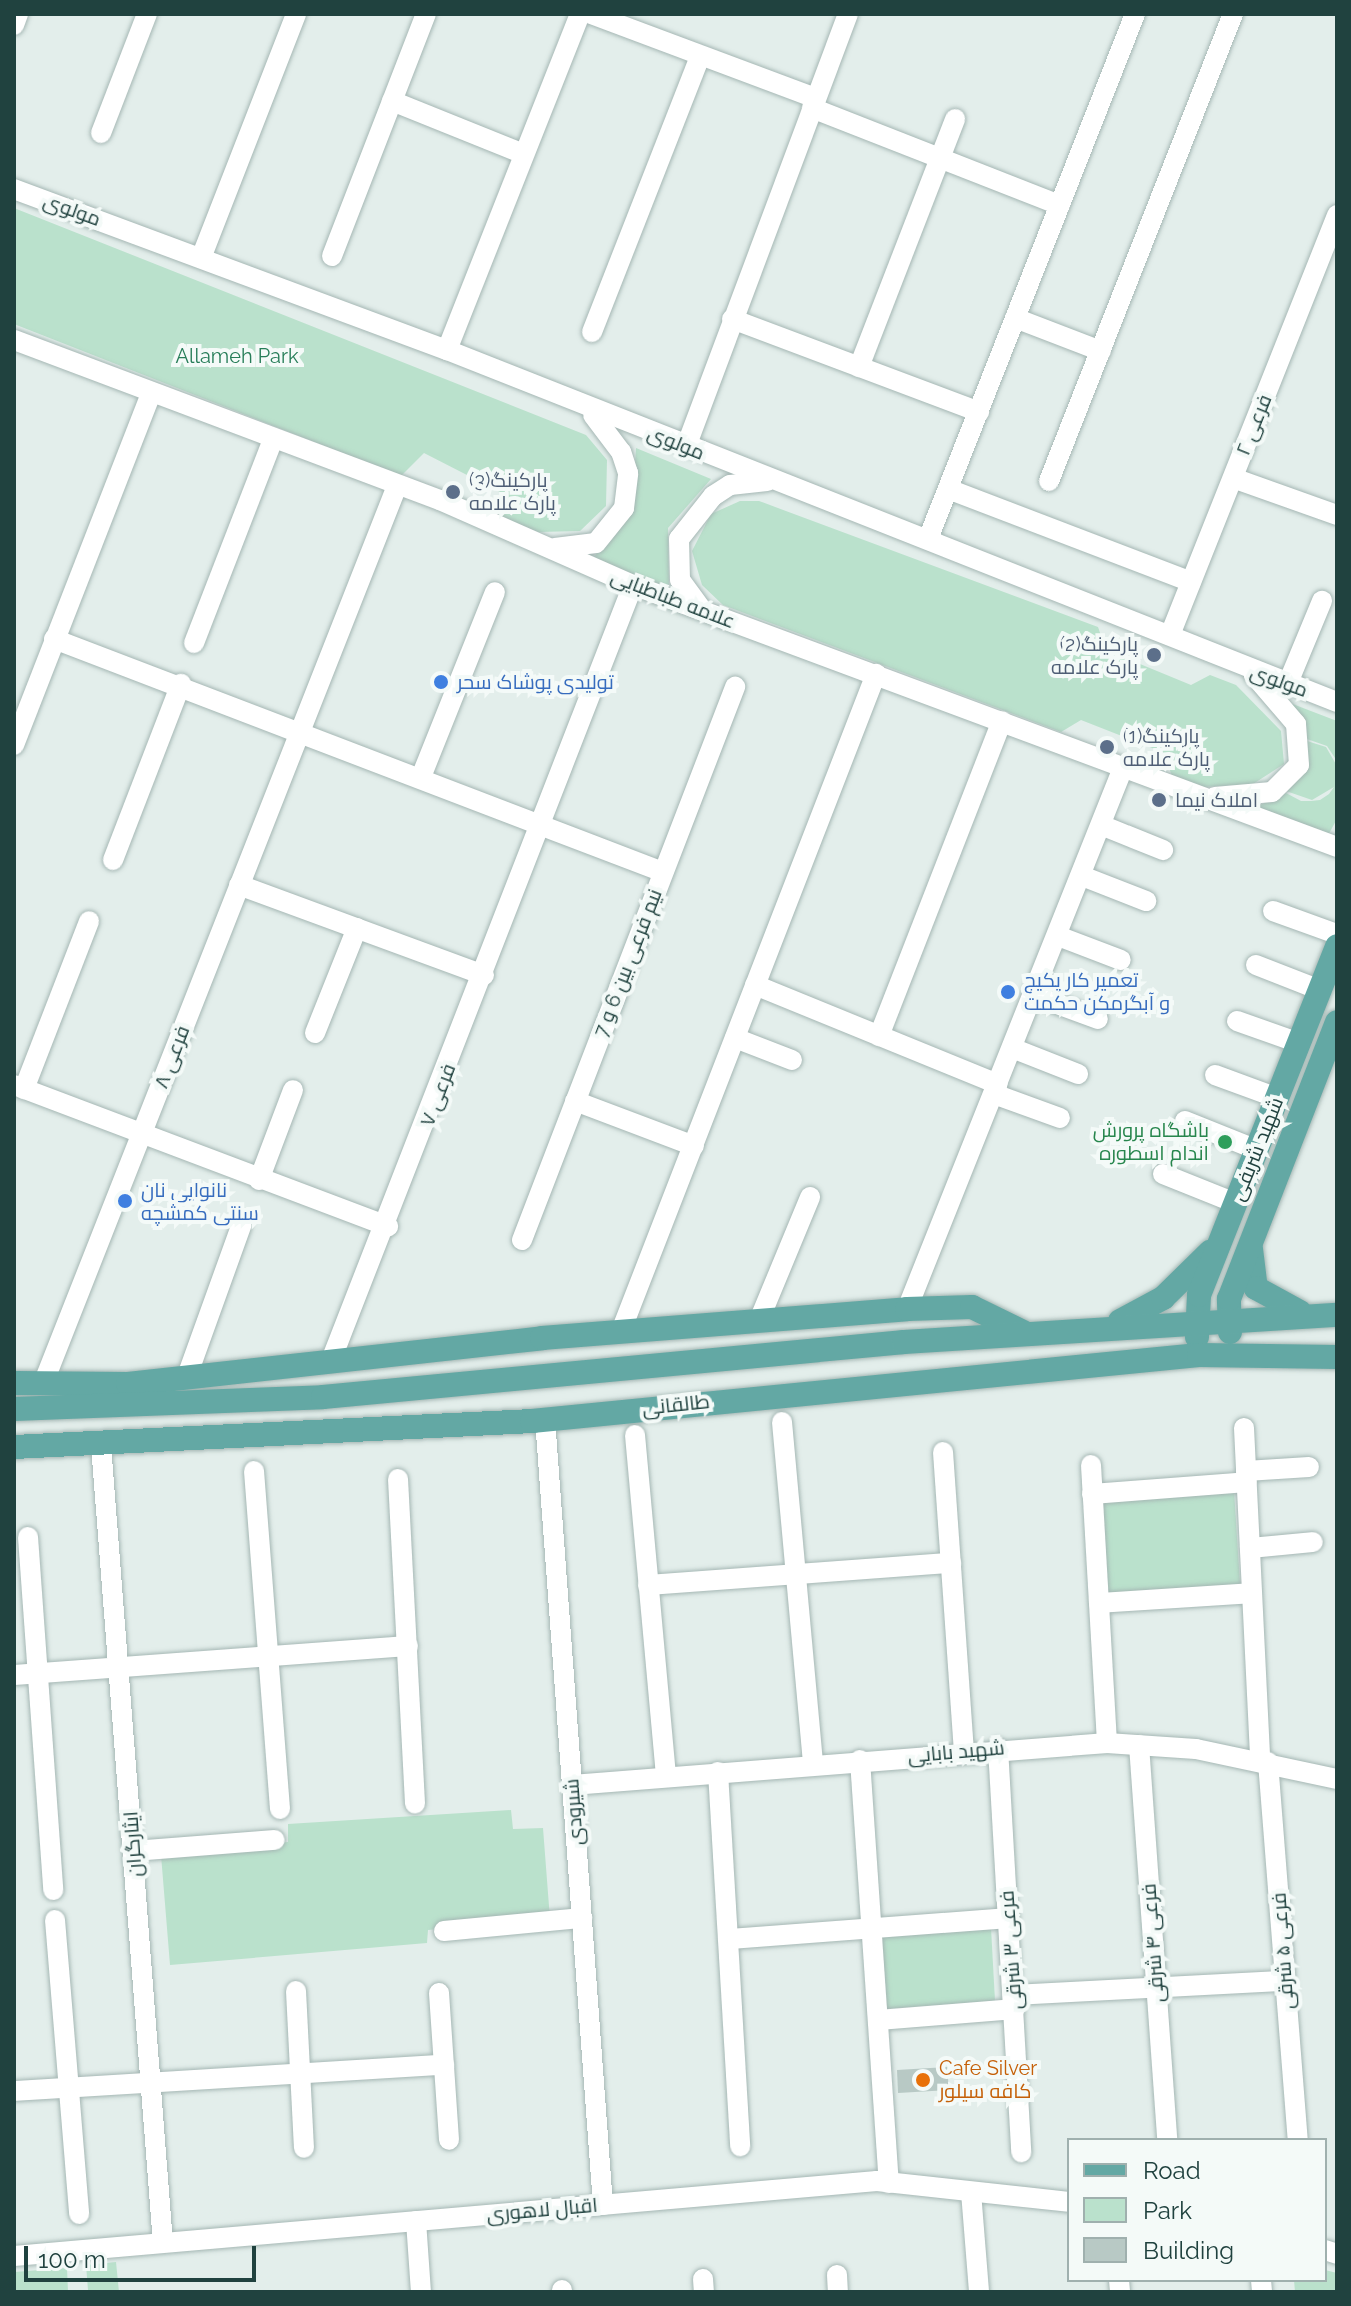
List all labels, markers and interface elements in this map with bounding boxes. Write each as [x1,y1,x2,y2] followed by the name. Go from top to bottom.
[40,189,104,231] street label: مولوی
[175,344,299,368] park label: Allameh Park
[1231,391,1277,459] street label: فرعی ۲
[644,421,708,465] street label: مولوی
[469,468,556,515] place label: پارکینگ(3) پارک علامه
[444,483,462,501] marker: پارکینگ(3) پارک علامه
[608,564,738,634] street label: علامه طباطبایی
[1051,632,1138,679] place label: پارکینگ(2) پارک علامه
[1145,646,1163,664] marker: پارکینگ(2) پارک علامه
[1247,660,1311,702] street label: مولوی
[457,670,614,694] place label: تولیدی پوشاک سحر
[432,673,450,691] marker: تولیدی پوشاک سحر
[1123,724,1210,771] place label: پارکینگ(1) پارک علامه
[1098,738,1116,756] marker: پارکینگ(1) پارک علامه
[1175,788,1258,812] place label: املاک نیما
[1150,791,1168,809] marker: املاک نیما
[589,886,667,1040] street label: نیم فرعی بین 6 و 7
[1024,968,1170,1015] place label: تعمیر کار پکیج و آبگرمکن حکمت
[999,983,1017,1001] marker: تعمیر کار پکیج و آبگرمکن حکمت
[149,1022,195,1092] street label: فرعی ۸
[415,1060,461,1130] street label: فرعی ۷
[1225,1094,1289,1204] street label: شهید شریفی
[1093,1118,1209,1165] place label: باشگاه پرورش اندام اسطوره
[1216,1133,1234,1151] marker: باشگاه پرورش اندام اسطوره
[141,1178,259,1225] place label: نانوایی نان سنتی کمشچه
[116,1192,134,1210] marker: نانوایی نان سنتی کمشچه
[641,1390,711,1420] street label: طالقانی
[907,1736,1005,1768] street label: شهید بابایی
[560,1778,588,1846] street label: شیرودی
[119,1810,147,1878] street label: ایثارگران
[1137,1883,1169,2003] street label: فرعی ۴ شرقی
[995,1890,1027,2010] street label: فرعی ۳ شرقی
[1267,1892,1299,2010] street label: فرعی ۵ شرقی
[939,2056,1037,2103] place label: Cafe Silver کافه سیلور
[914,2071,932,2089] marker: Cafe Silver کافه سیلور
[1067,2138,1327,2282] legend
[1143,2156,1201,2185] text: Road
[486,2193,598,2227] street label: اقبال لاهوری
[1143,2196,1192,2225] text: Park
[28,2230,260,2280] scale bar
[1143,2236,1234,2265] text: Building
[38,2245,106,2274] text: 100 m

